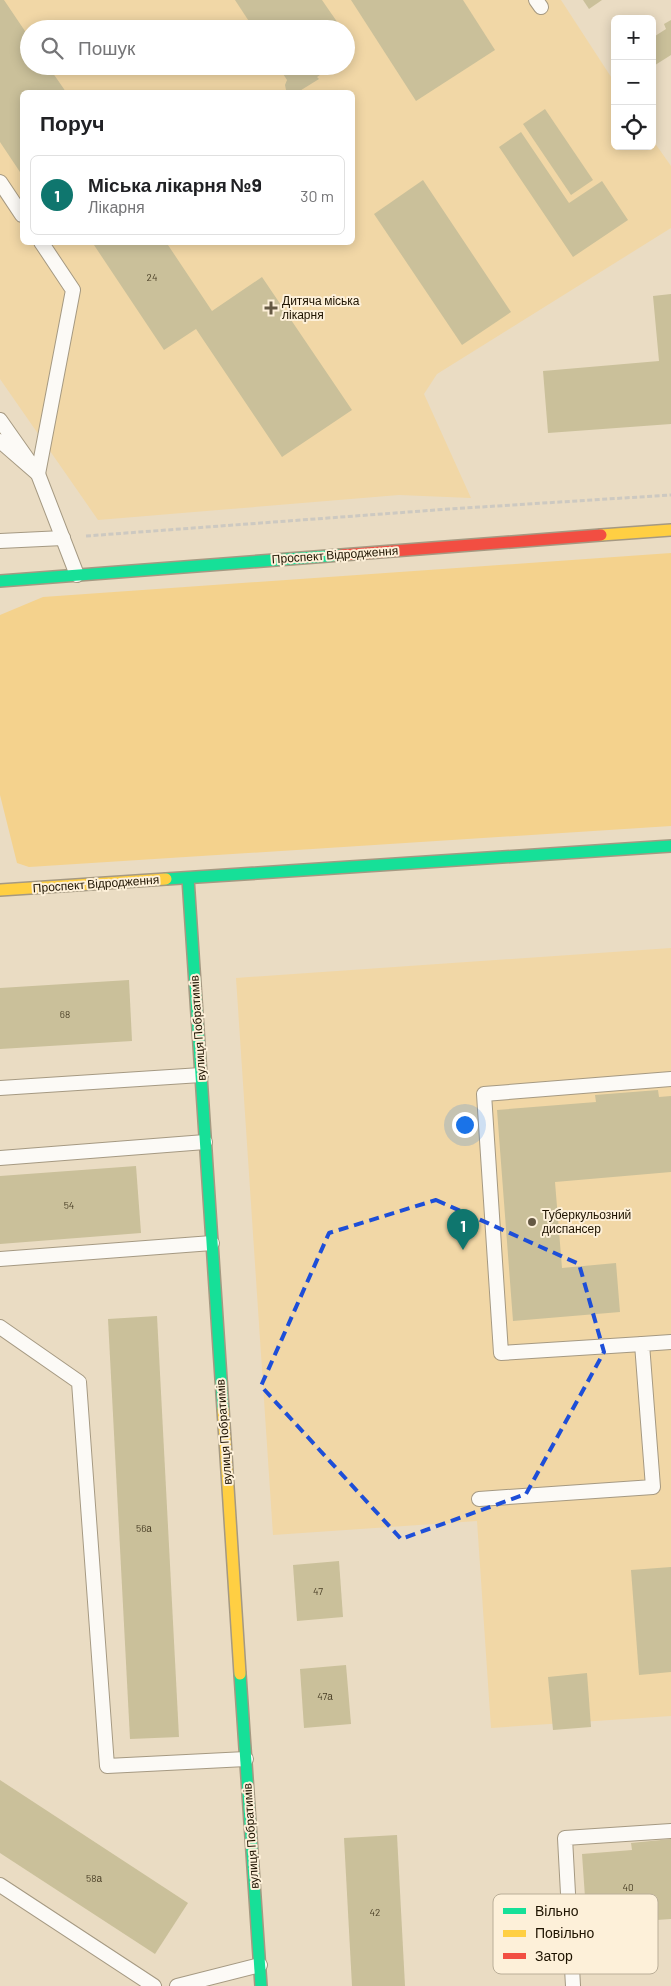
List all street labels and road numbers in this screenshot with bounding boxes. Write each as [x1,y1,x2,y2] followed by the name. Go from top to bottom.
[271,543,399,566] street label: Проспект Відродження
[32,872,160,895] street label: Проспект Відродження
[186,975,209,1081] street label: вулиця Побратимів
[212,1379,235,1485] street label: вулиця Побратимів
[239,1783,262,1889] street label: вулиця Побратимів

